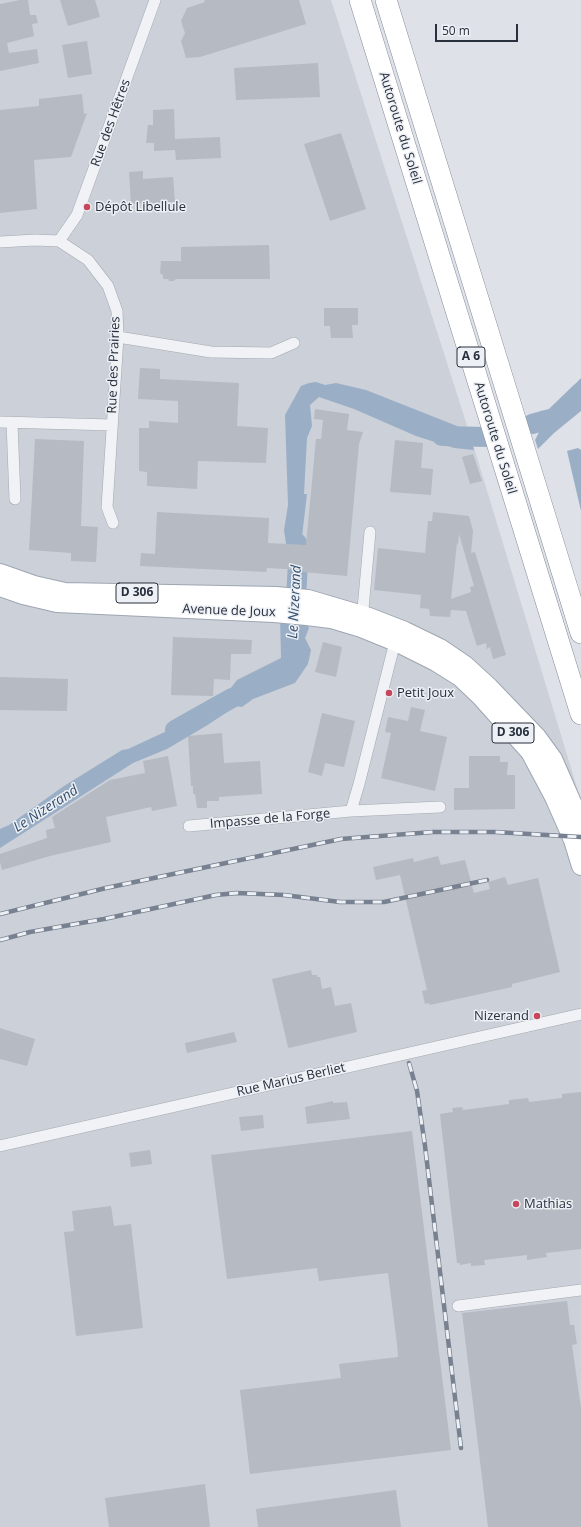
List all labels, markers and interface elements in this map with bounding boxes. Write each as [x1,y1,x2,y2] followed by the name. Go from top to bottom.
[437,16,520,42] scale bar
[442,22,470,39] text: 50 m
[376,70,424,186] street label: Autoroute du Soleil
[88,77,134,169] street label: Rue des Hêtres
[95,199,186,215] place label: Dépôt Libellule
[82,202,92,212] marker: Dépôt Libellule
[105,316,123,414] street label: Rue des Prairies
[457,347,485,367] road number: A 6
[471,380,519,496] street label: Autoroute du Soleil
[285,565,305,639] water label: Le Nizerand
[116,583,158,603] road number: D 306
[182,602,276,620] street label: Avenue de Joux
[397,685,454,701] place label: Petit Joux
[384,688,394,698] marker: Petit Joux
[492,723,534,743] road number: D 306
[11,782,81,836] water label: Le Nizerand
[209,806,331,832] street label: Impasse de la Forge
[474,1008,529,1024] place label: Nizerand
[532,1011,542,1021] marker: Nizerand
[235,1060,347,1100] street label: Rue Marius Berliet
[524,1196,572,1212] place label: Mathias
[511,1199,521,1209] marker: Mathias

